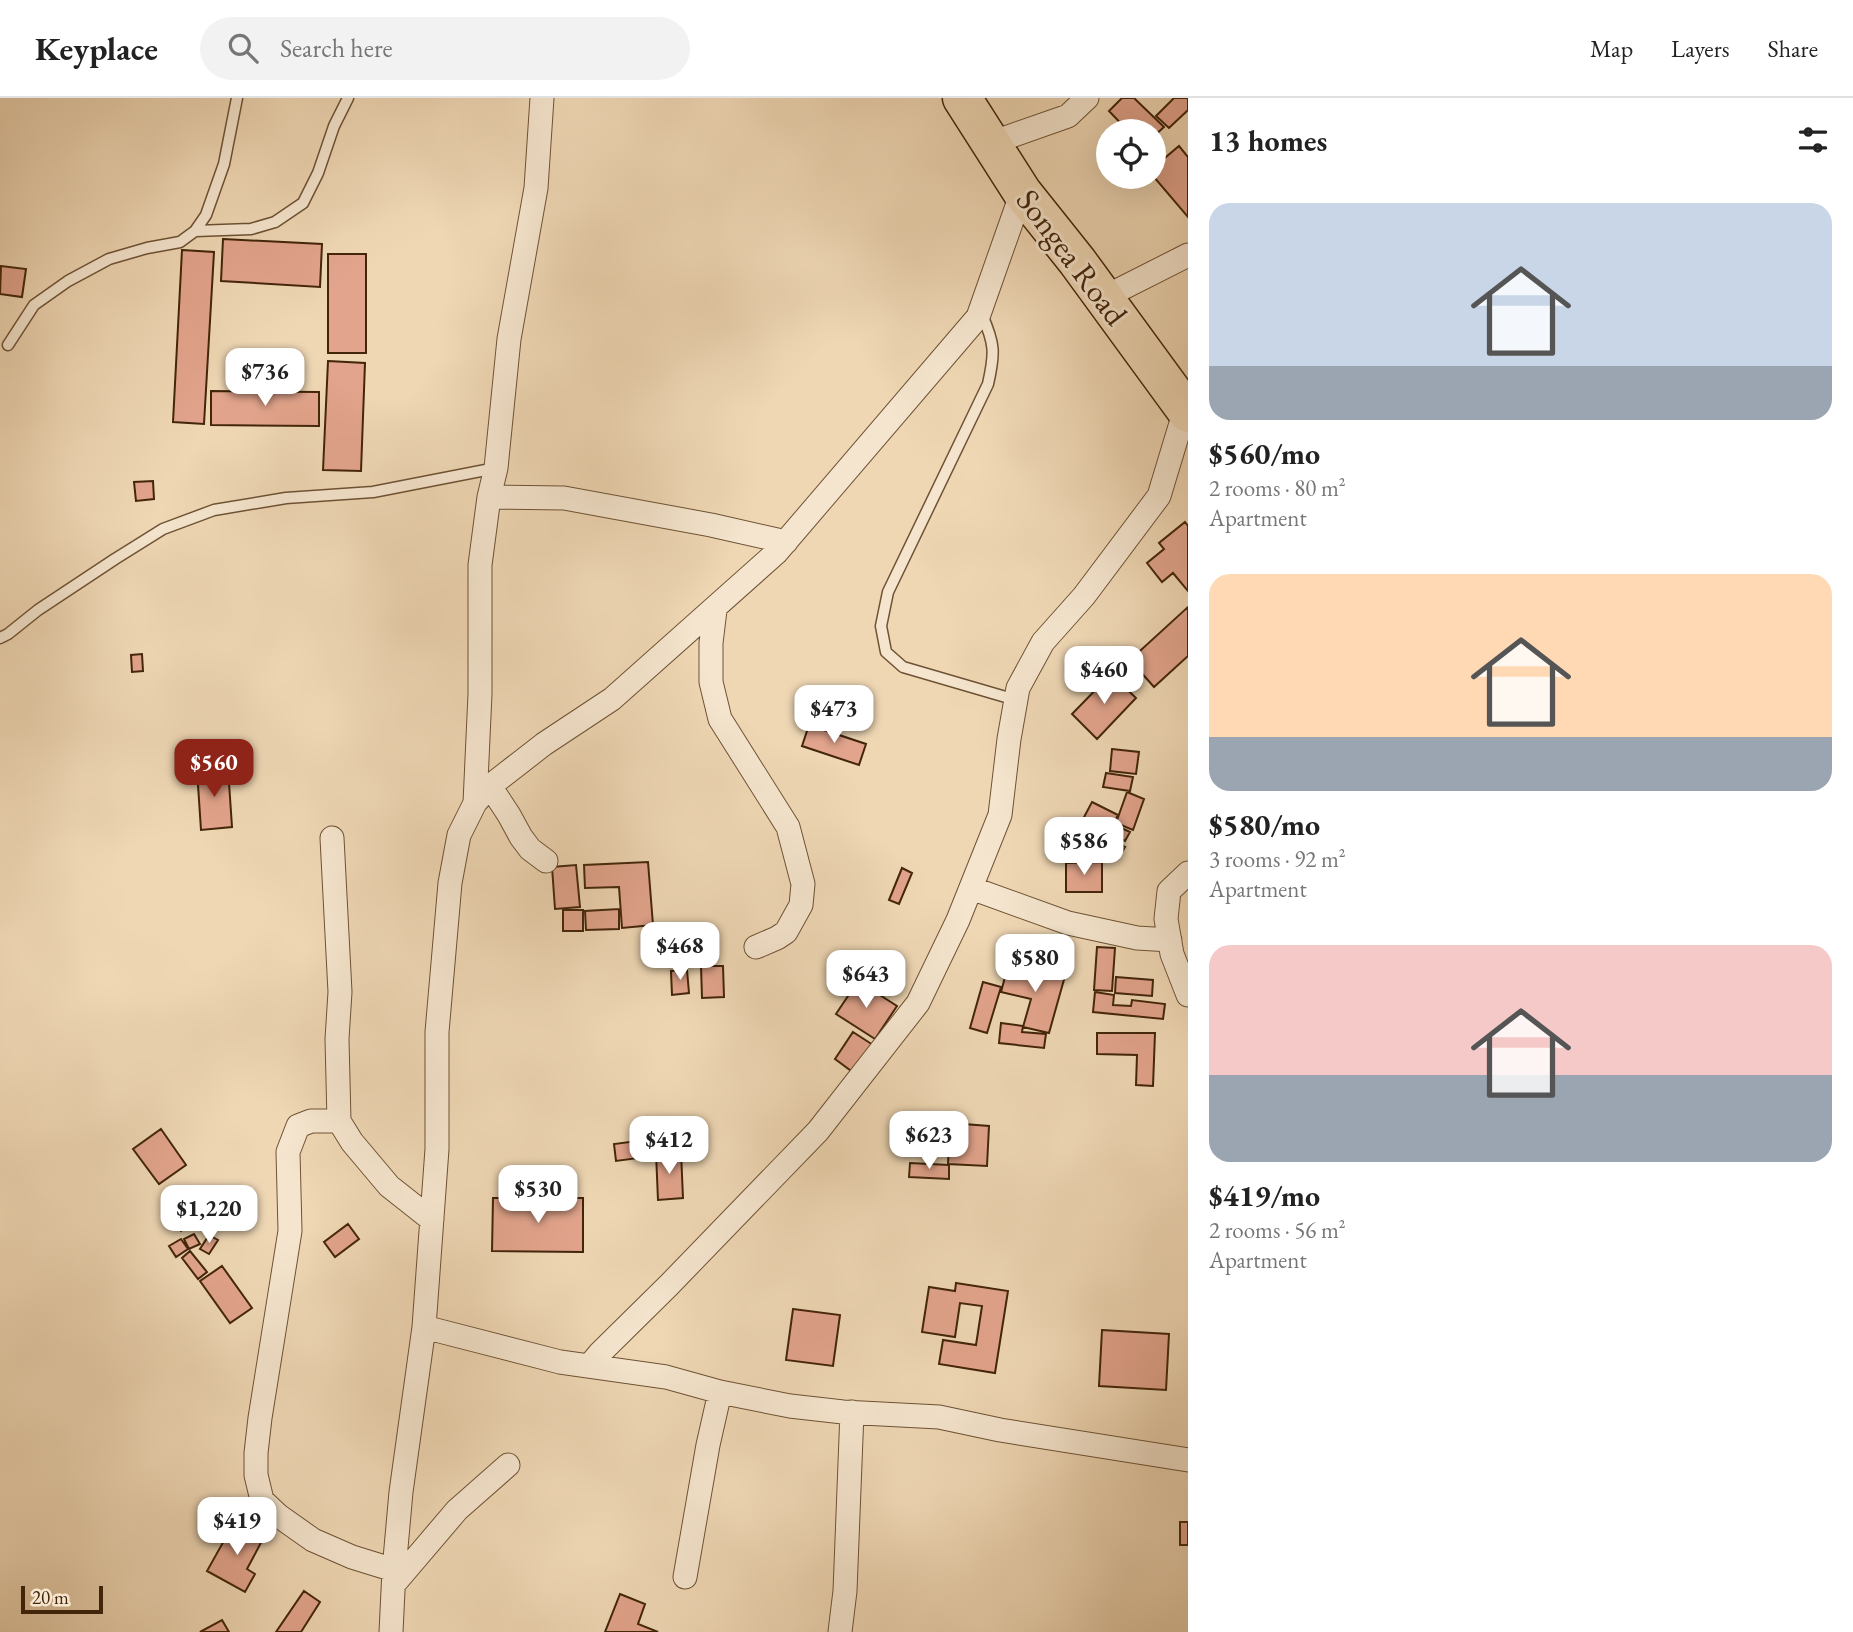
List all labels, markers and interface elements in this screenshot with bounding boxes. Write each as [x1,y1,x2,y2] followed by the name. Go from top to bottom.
[200,17,690,80] search box
[35,27,158,70] text: Keyplace
[224,29,262,67] icon: search
[280,31,393,65] text: Search here
[1590,33,1633,64] text: Map
[1671,33,1730,64] text: Layers
[1768,33,1818,64] text: Share
[1096,119,1166,189] map controls
[1096,119,1166,189] button: locate
[1209,121,1327,160] text: 13 homes
[1794,121,1832,159] icon: filters
[1007,180,1137,334] street label: Songea Road
[1458,248,1584,374] icon: home
[224,348,306,408] pin: $736
[241,356,289,386] text: $736
[1209,434,1320,473] text: $560/mo
[1209,473,1346,503] text: 2 rooms · 80 m²
[1209,503,1307,533] text: Apartment
[1458,619,1584,745] icon: home
[1063,646,1145,706] pin: $460
[1080,654,1128,684] text: $460
[793,686,875,745] pin: $473
[810,693,858,723] text: $473
[173,740,255,799] pin: $560
[190,747,238,777] text: $560
[1209,805,1320,844] text: $580/mo
[1043,818,1125,877] pin: $586
[1060,825,1108,855] text: $586
[1209,844,1346,874] text: 3 rooms · 92 m²
[1209,874,1307,904] text: Apartment
[639,922,721,982] pin: $468
[656,930,704,960] text: $468
[994,934,1076,994] pin: $580
[1011,942,1059,972] text: $580
[825,950,907,1010] pin: $643
[842,958,890,988] text: $643
[1458,990,1584,1116] icon: home
[888,1112,970,1171] pin: $623
[628,1116,710,1176] pin: $412
[905,1119,953,1149] text: $623
[645,1124,693,1154] text: $412
[497,1166,579,1225] pin: $530
[514,1173,562,1203] text: $530
[1209,1176,1320,1215] text: $419/mo
[152,1186,266,1245] pin: $1,220
[177,1193,241,1223] text: $1,220
[1209,1215,1346,1245] text: 2 rooms · 56 m²
[1209,1245,1307,1275] text: Apartment
[196,1498,278,1557] pin: $419
[213,1505,261,1535] text: $419
[21,1583,103,1615] scale bar
[32,1585,69,1610] text: 20 m

